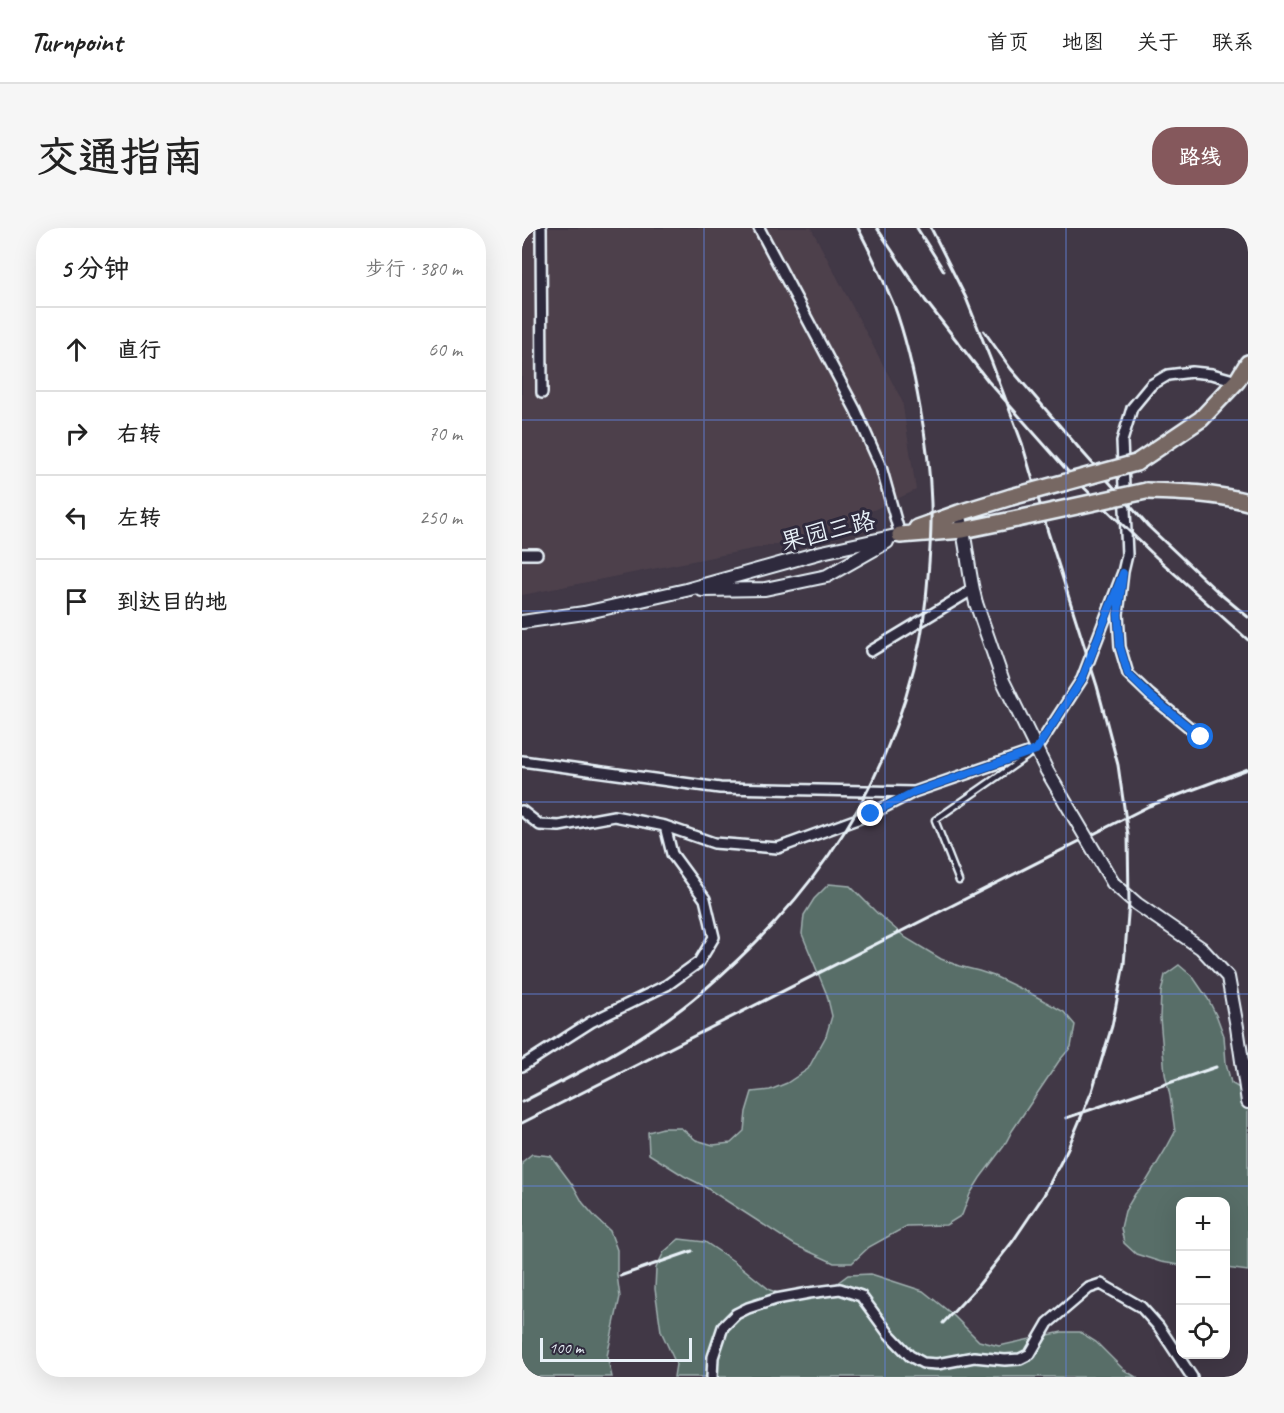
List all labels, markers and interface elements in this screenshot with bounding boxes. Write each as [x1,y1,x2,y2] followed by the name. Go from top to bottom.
[30,24,122,59] text: Turnpoint
[987,29,1029,55] text: 首页
[1062,29,1104,55] text: 地图
[1137,29,1179,55] text: 关于
[1212,29,1254,55] text: 联系
[1152,127,1248,185] button: 路线
[36,131,204,184] text: 交通指南
[60,252,130,285] text: 5 分钟
[366,256,462,281] text: 步行 · 380 m
[60,333,93,366] icon: ahead
[117,336,161,364] text: 直行
[428,337,462,362] text: 60 m
[60,417,93,450] icon: right
[117,420,161,448] text: 右转
[428,421,462,446] text: 70 m
[60,501,93,534] icon: left
[117,504,161,532] text: 左转
[419,505,462,530] text: 250 m
[778,505,878,557] street label: 果园三路
[60,585,93,618] icon: arrive
[117,588,227,616] text: 到达目的地
[1187,723,1213,749] route start
[857,800,883,826] route end
[1176,1197,1230,1359] map controls
[1176,1197,1230,1251] button: +
[1176,1251,1230,1305] button: −
[1176,1305,1230,1359] button: locate
[540,1335,692,1362] scale bar
[549,1338,583,1358] text: 100 m

